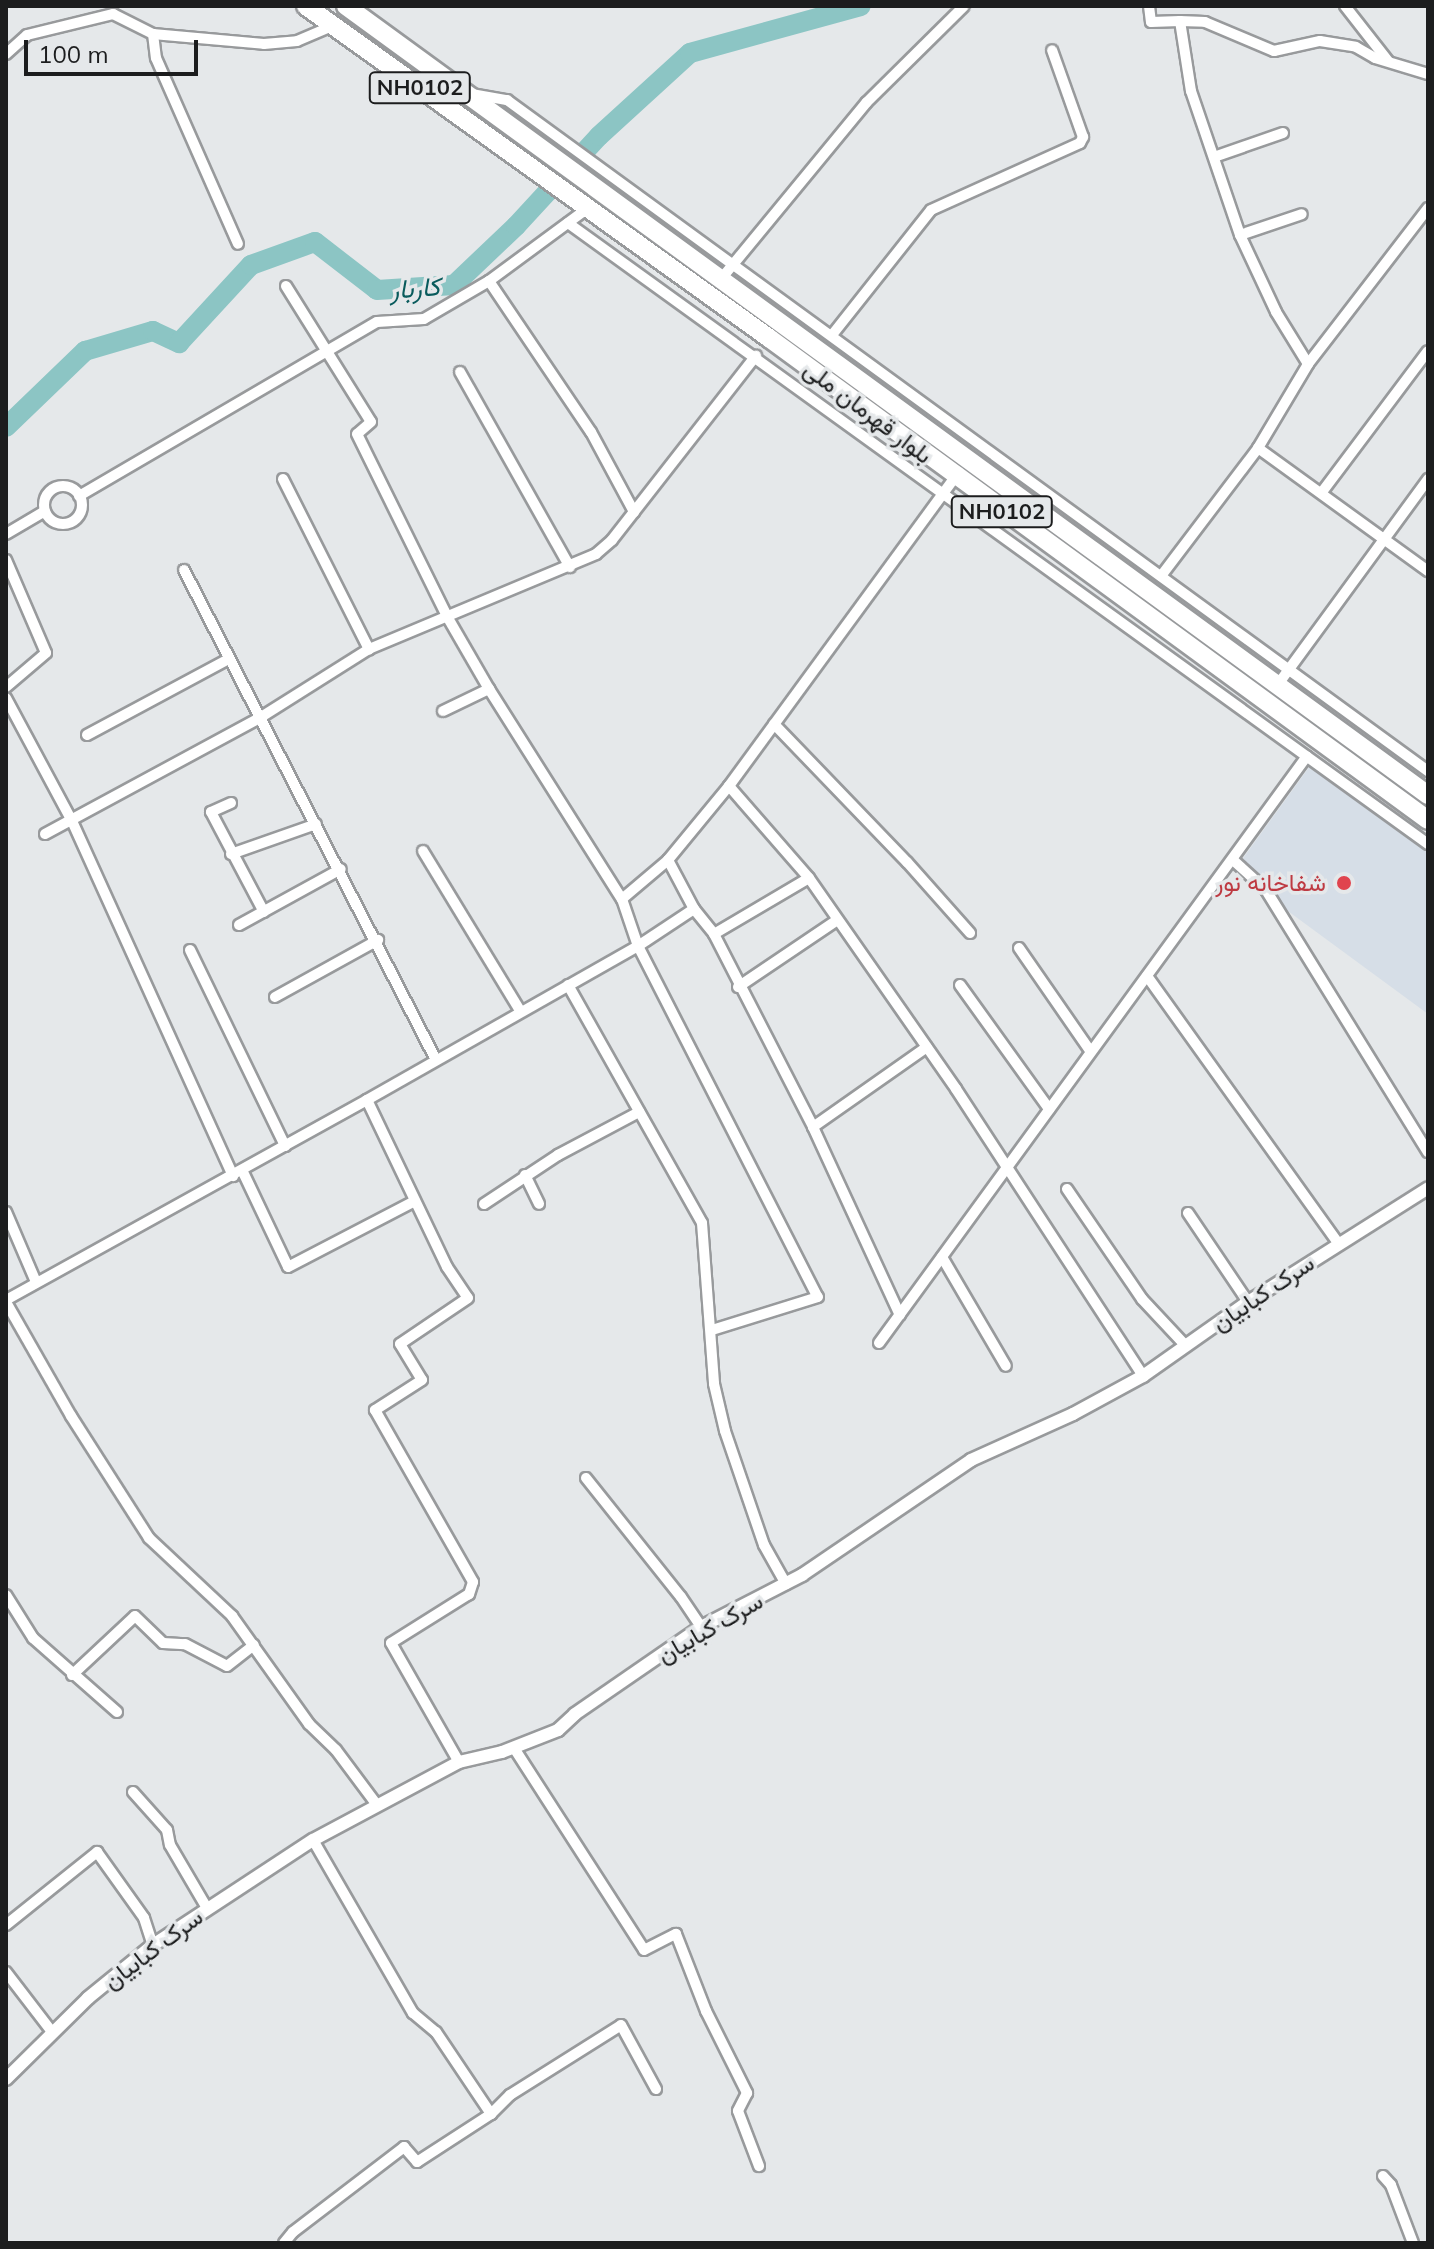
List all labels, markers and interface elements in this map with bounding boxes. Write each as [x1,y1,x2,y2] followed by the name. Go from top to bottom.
[28,24,202,74] scale bar
[38,39,109,69] text: 100 m
[368,70,472,106] road number: NH0102
[389,271,441,305] water label: کاربار
[798,354,938,470] street label: بلوار قهرمان ملی
[950,494,1054,530] road number: NH0102
[1215,869,1326,897] place label: شفاخانه نور
[1333,872,1355,894] marker: شفاخانه نور
[1207,1248,1319,1338] street label: سرک کبابیان
[652,1586,768,1670] street label: سرک کبابیان
[98,1902,208,1996] street label: سرک کبابیان

